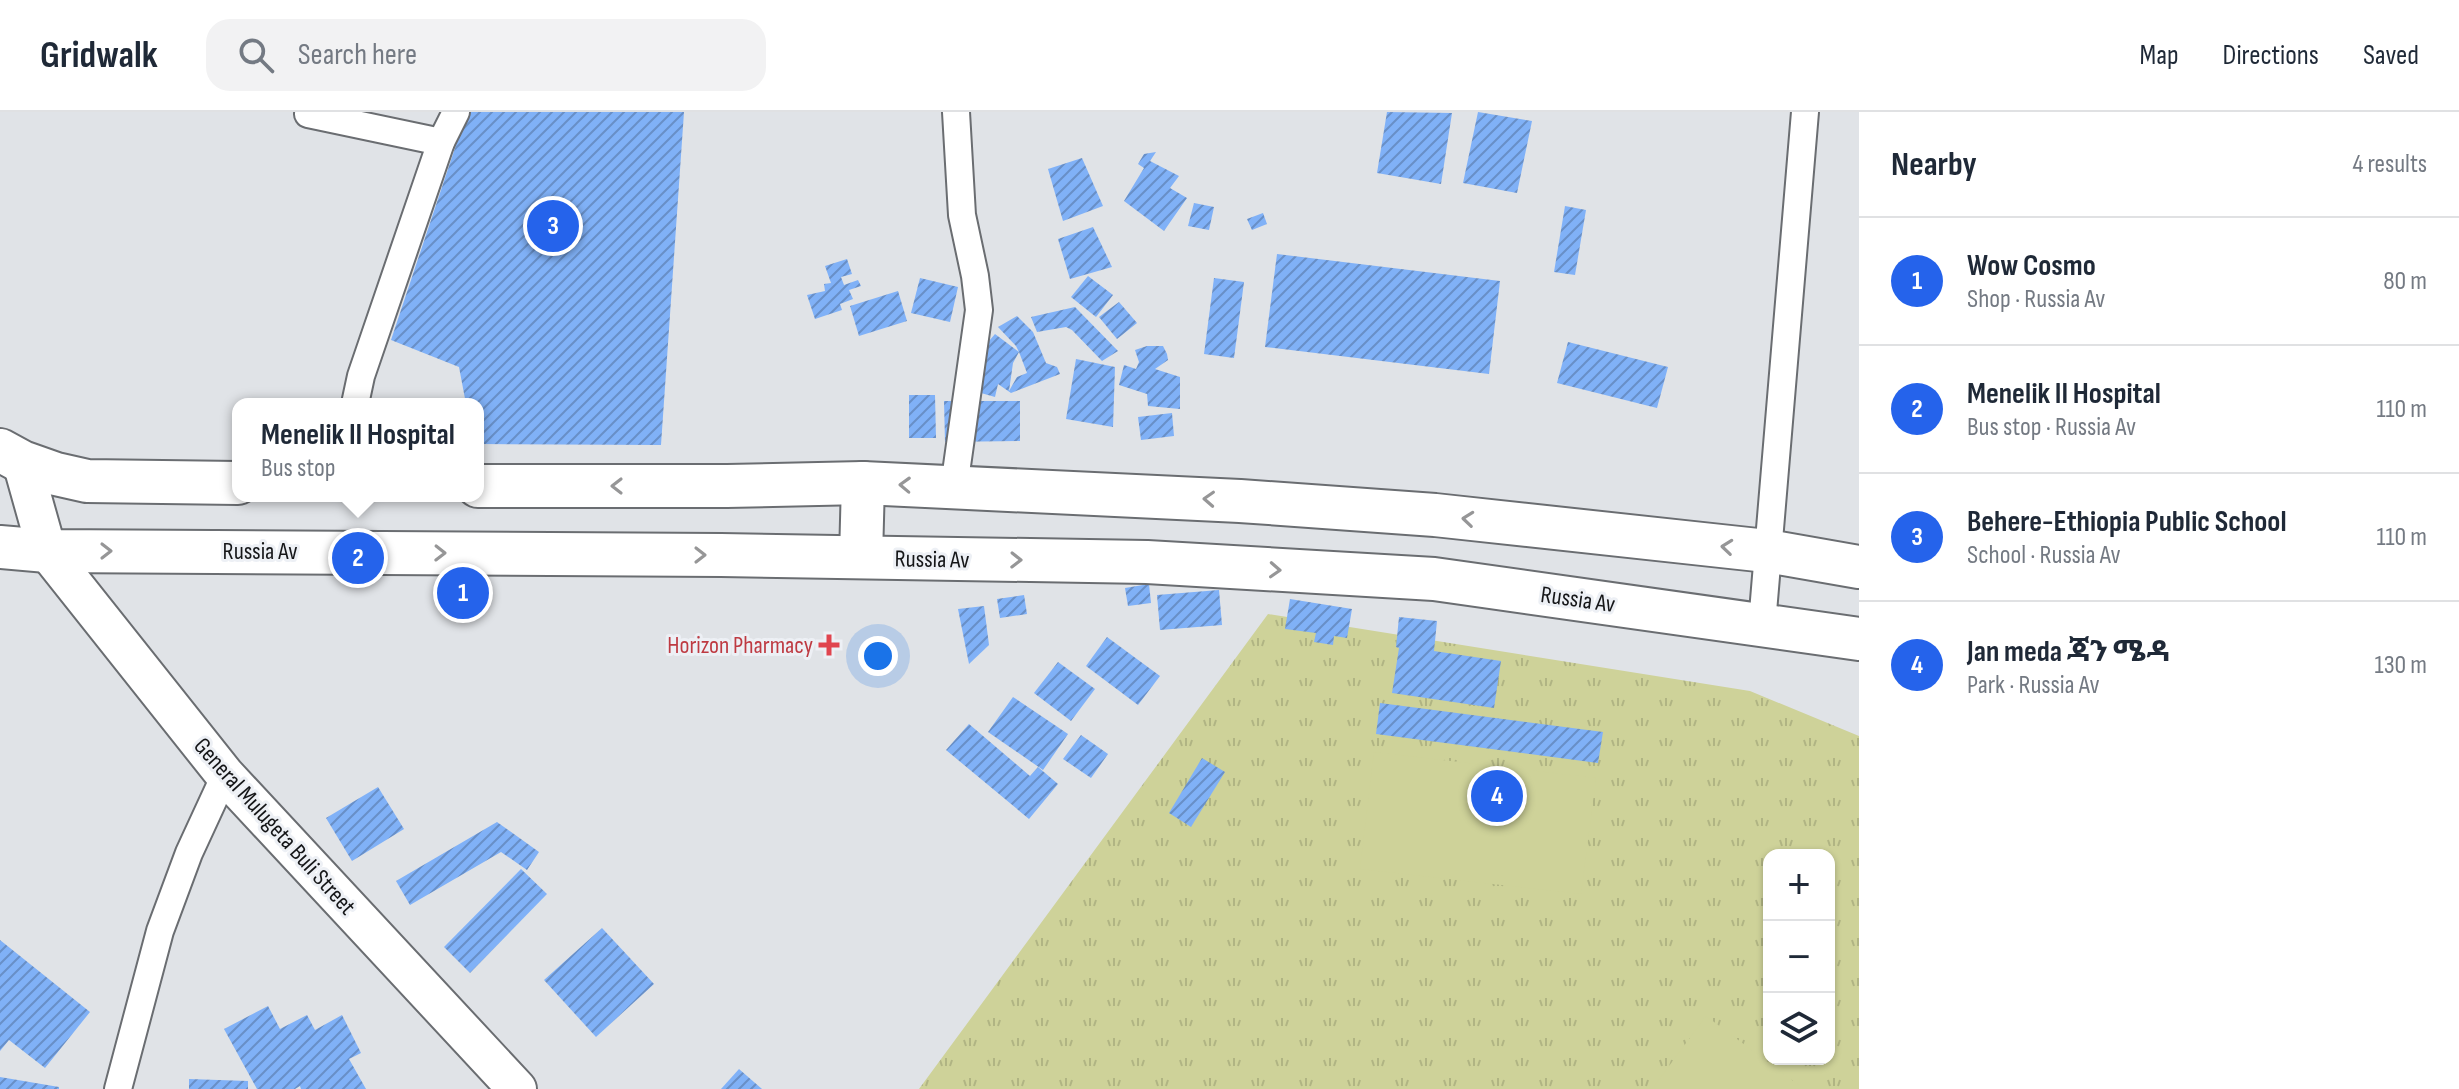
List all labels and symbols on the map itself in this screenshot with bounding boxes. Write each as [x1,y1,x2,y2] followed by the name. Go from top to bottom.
[527,196,579,256] pin: 3
[898,476,911,493] one-way arrow
[610,477,623,495] one-way arrow
[1202,491,1215,508] one-way arrow
[1461,510,1474,527] one-way arrow
[332,528,384,588] pin: 2
[223,537,297,566] street label: Russia Av
[1720,538,1733,555] one-way arrow
[100,542,113,560] one-way arrow
[434,544,447,562] one-way arrow
[894,544,970,575] street label: Russia Av
[694,546,707,564] one-way arrow
[1010,551,1023,569] one-way arrow
[1269,561,1282,578] one-way arrow
[437,563,489,623] pin: 1
[1539,580,1617,619] street label: Russia Av
[667,631,813,660] place label: Horizon Pharmacy
[820,636,838,654] marker: Horizon Pharmacy
[858,636,898,676] your location
[187,732,362,921] street label: General Mulugeta Buli Street
[1471,766,1523,826] pin: 4

